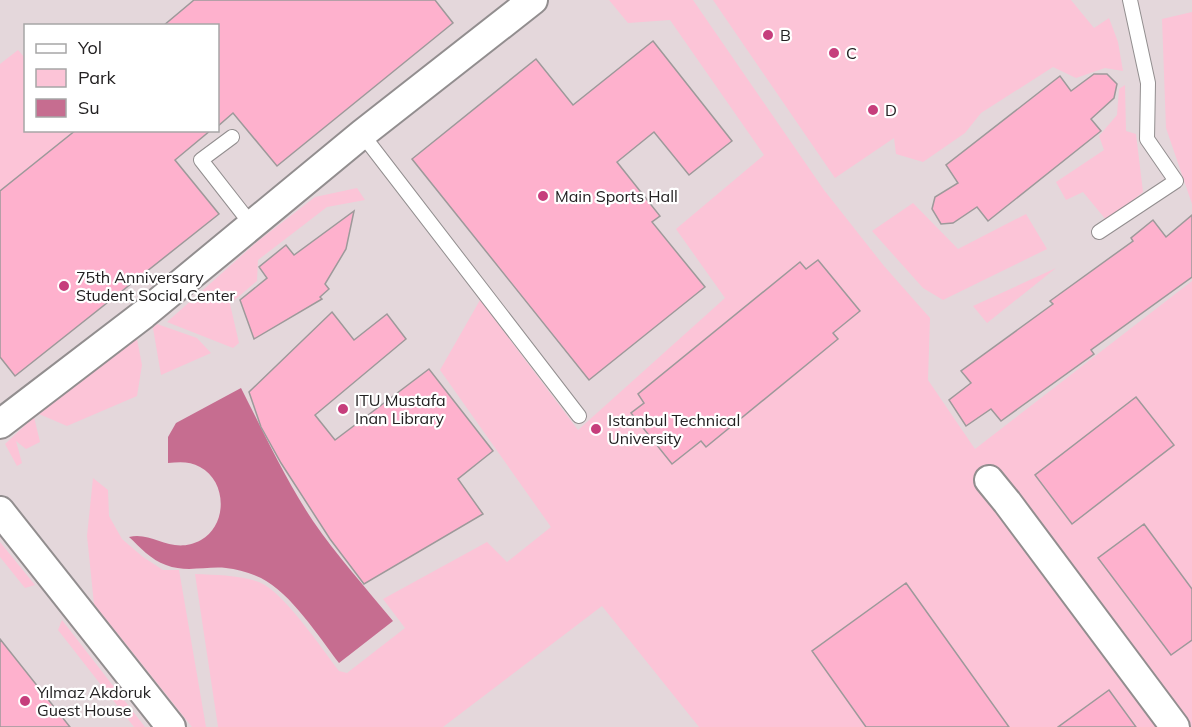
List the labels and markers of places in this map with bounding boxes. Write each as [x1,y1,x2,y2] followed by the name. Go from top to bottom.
[780,25,791,45] place label: B
[761,28,775,42] marker: B
[846,43,857,63] place label: C
[827,46,841,60] marker: C
[885,100,897,120] place label: D
[866,103,880,117] marker: D
[555,186,678,206] place label: Main Sports Hall
[536,189,550,203] marker: Main Sports Hall
[76,267,235,305] place label: 75th Anniversary Student Social Center
[57,279,71,293] marker: 75th Anniversary Student Social Center
[355,390,446,428] place label: ITU Mustafa Inan Library
[336,402,350,416] marker: ITU Mustafa Inan Library
[608,410,740,448] place label: Istanbul Technical University
[589,422,603,436] marker: Istanbul Technical University
[36,682,152,720] place label: Yılmaz Akdoruk Guest House
[18,694,32,708] marker: Yılmaz Akdoruk Guest House

